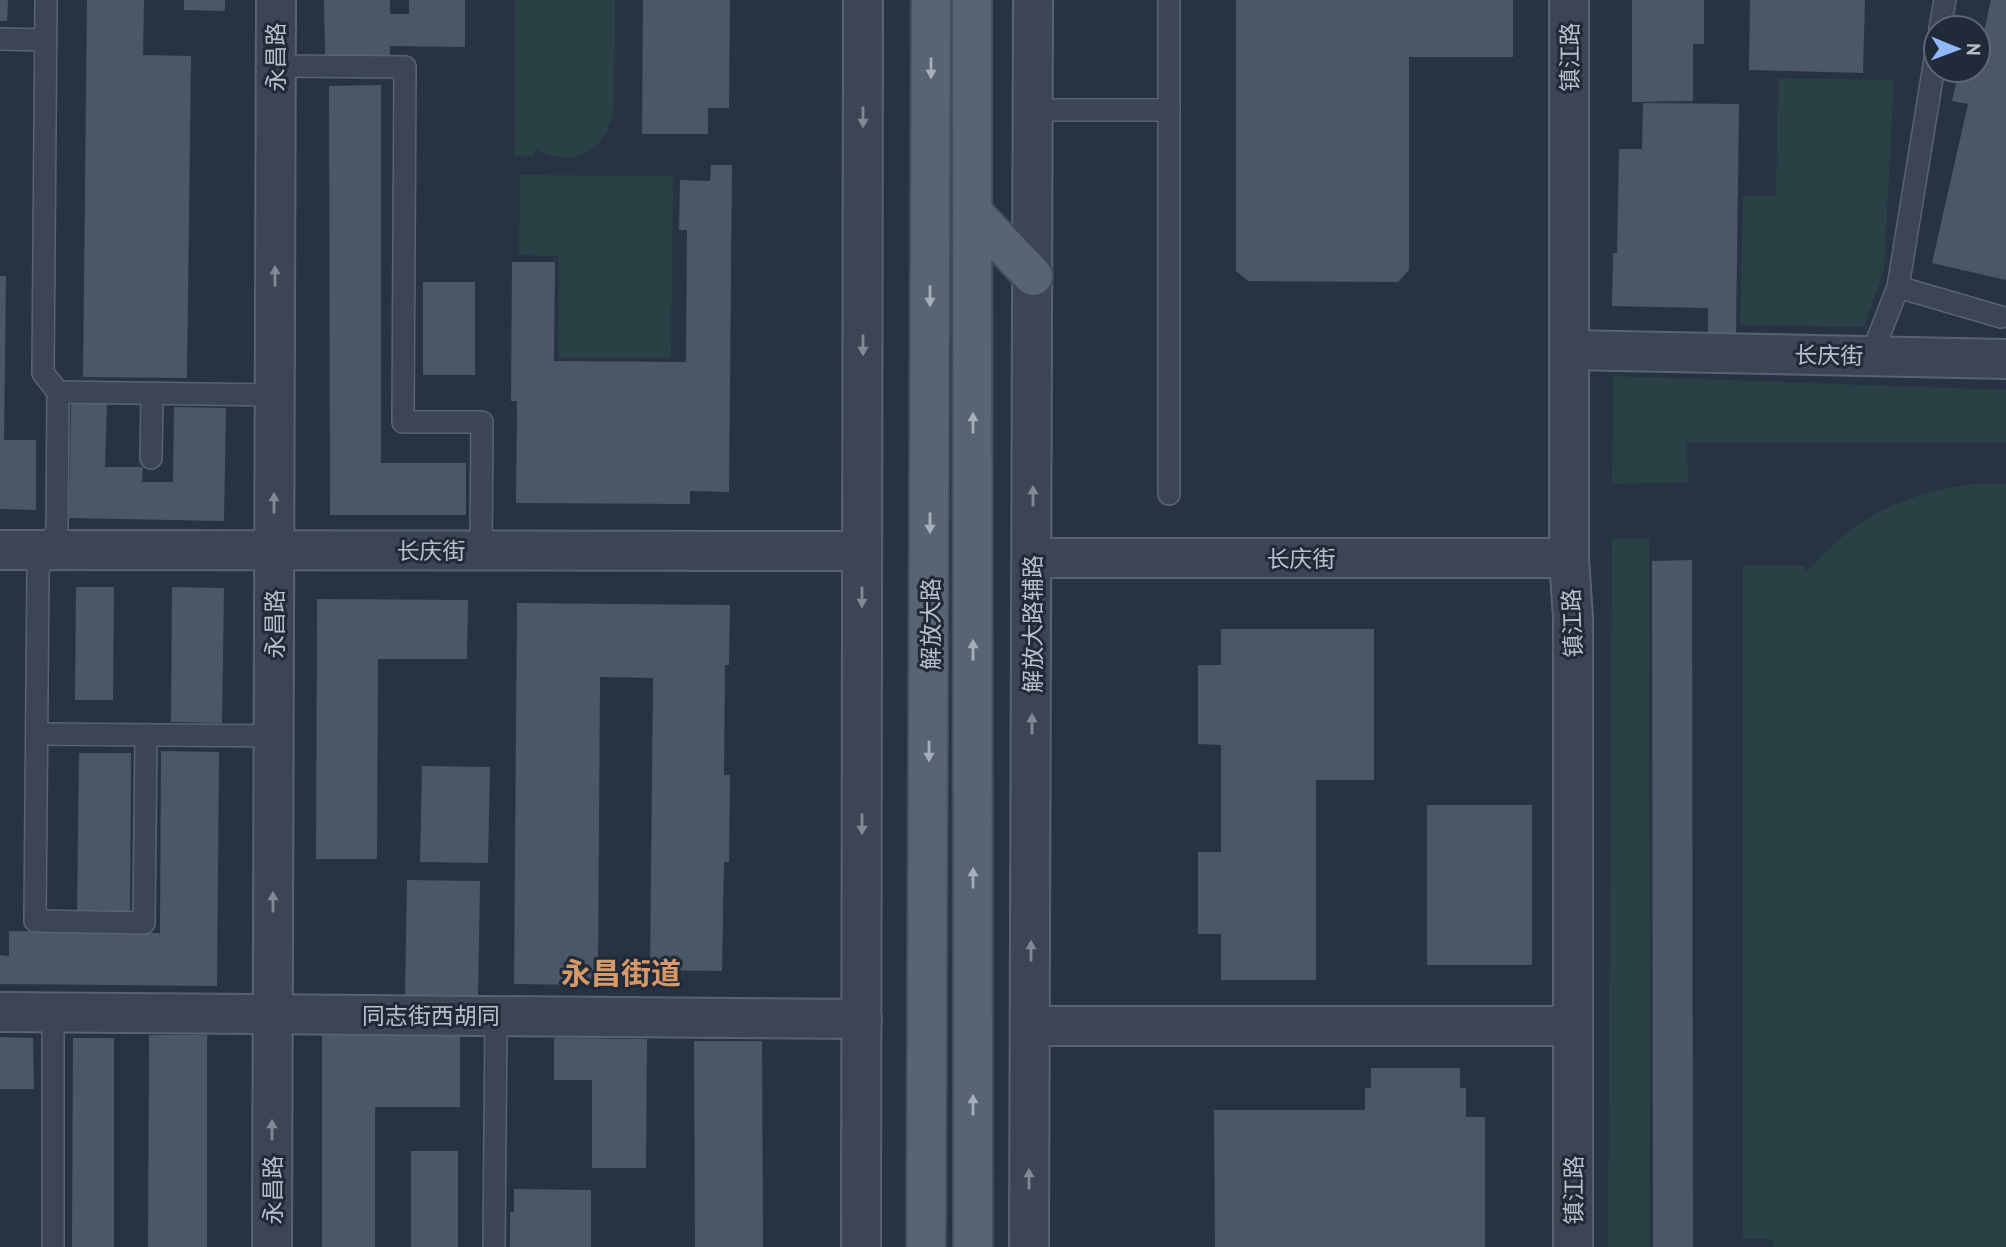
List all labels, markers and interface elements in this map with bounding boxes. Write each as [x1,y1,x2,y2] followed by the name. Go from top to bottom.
[1922,14,1992,84] north arrow
[261,23,290,92] street label: 永昌路
[1555,23,1584,92] street label: 镇江路
[1962,43,1986,56] text: N
[925,57,937,79] one-way arrow
[857,106,869,128] one-way arrow
[269,265,281,287] one-way arrow
[924,285,936,307] one-way arrow
[857,334,869,356] one-way arrow
[1794,340,1864,370] street label: 长庆街
[967,412,979,434] one-way arrow
[1027,485,1039,507] one-way arrow
[268,492,280,514] one-way arrow
[924,512,936,534] one-way arrow
[397,536,466,565] street label: 长庆街
[1267,544,1336,573] street label: 长庆街
[1018,555,1047,693] street label: 解放大路辅路
[916,578,945,670] street label: 解放大路
[856,586,868,608] one-way arrow
[1556,588,1588,658] street label: 镇江路
[260,590,289,659] street label: 永昌路
[967,639,979,661] one-way arrow
[1026,713,1038,735] one-way arrow
[923,740,935,762] one-way arrow
[856,813,868,835] one-way arrow
[967,867,979,889] one-way arrow
[267,891,279,913] one-way arrow
[1025,940,1037,962] one-way arrow
[561,953,681,992] district label: 永昌街道
[362,1001,500,1030] street label: 同志街西胡同
[967,1094,979,1116] one-way arrow
[266,1119,278,1141] one-way arrow
[258,1156,287,1225] street label: 永昌路
[1559,1156,1588,1225] street label: 镇江路
[1023,1168,1035,1190] one-way arrow

